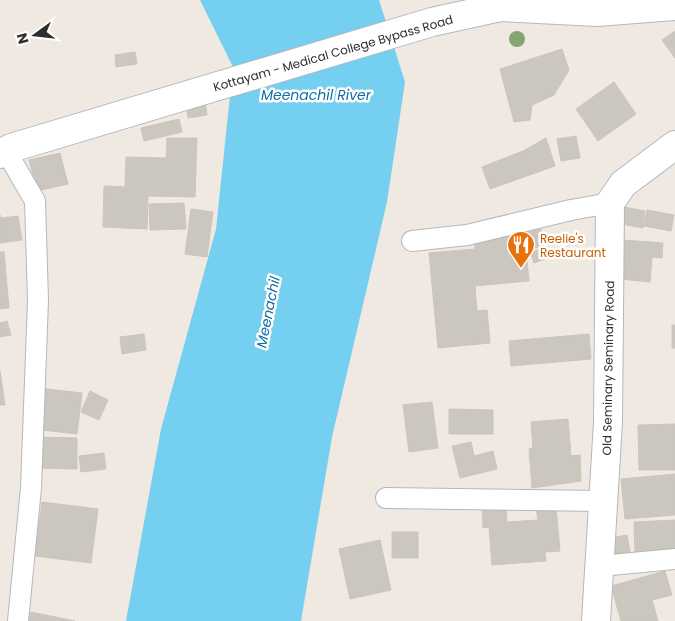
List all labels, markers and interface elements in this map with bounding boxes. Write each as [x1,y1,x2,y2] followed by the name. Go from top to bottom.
[10,10,60,60] north arrow
[211,11,455,95] street label: Kottayam - Medical College Bypass Road
[11,31,33,46] text: N
[261,85,372,105] water label: Meenachil River
[506,230,536,269] restaurant icon: Reelie's Restaurant
[540,230,606,261] place label: Reelie's Restaurant
[251,274,285,349] water label: Meenachil
[598,280,618,456] street label: Old Seminary Seminary Road

